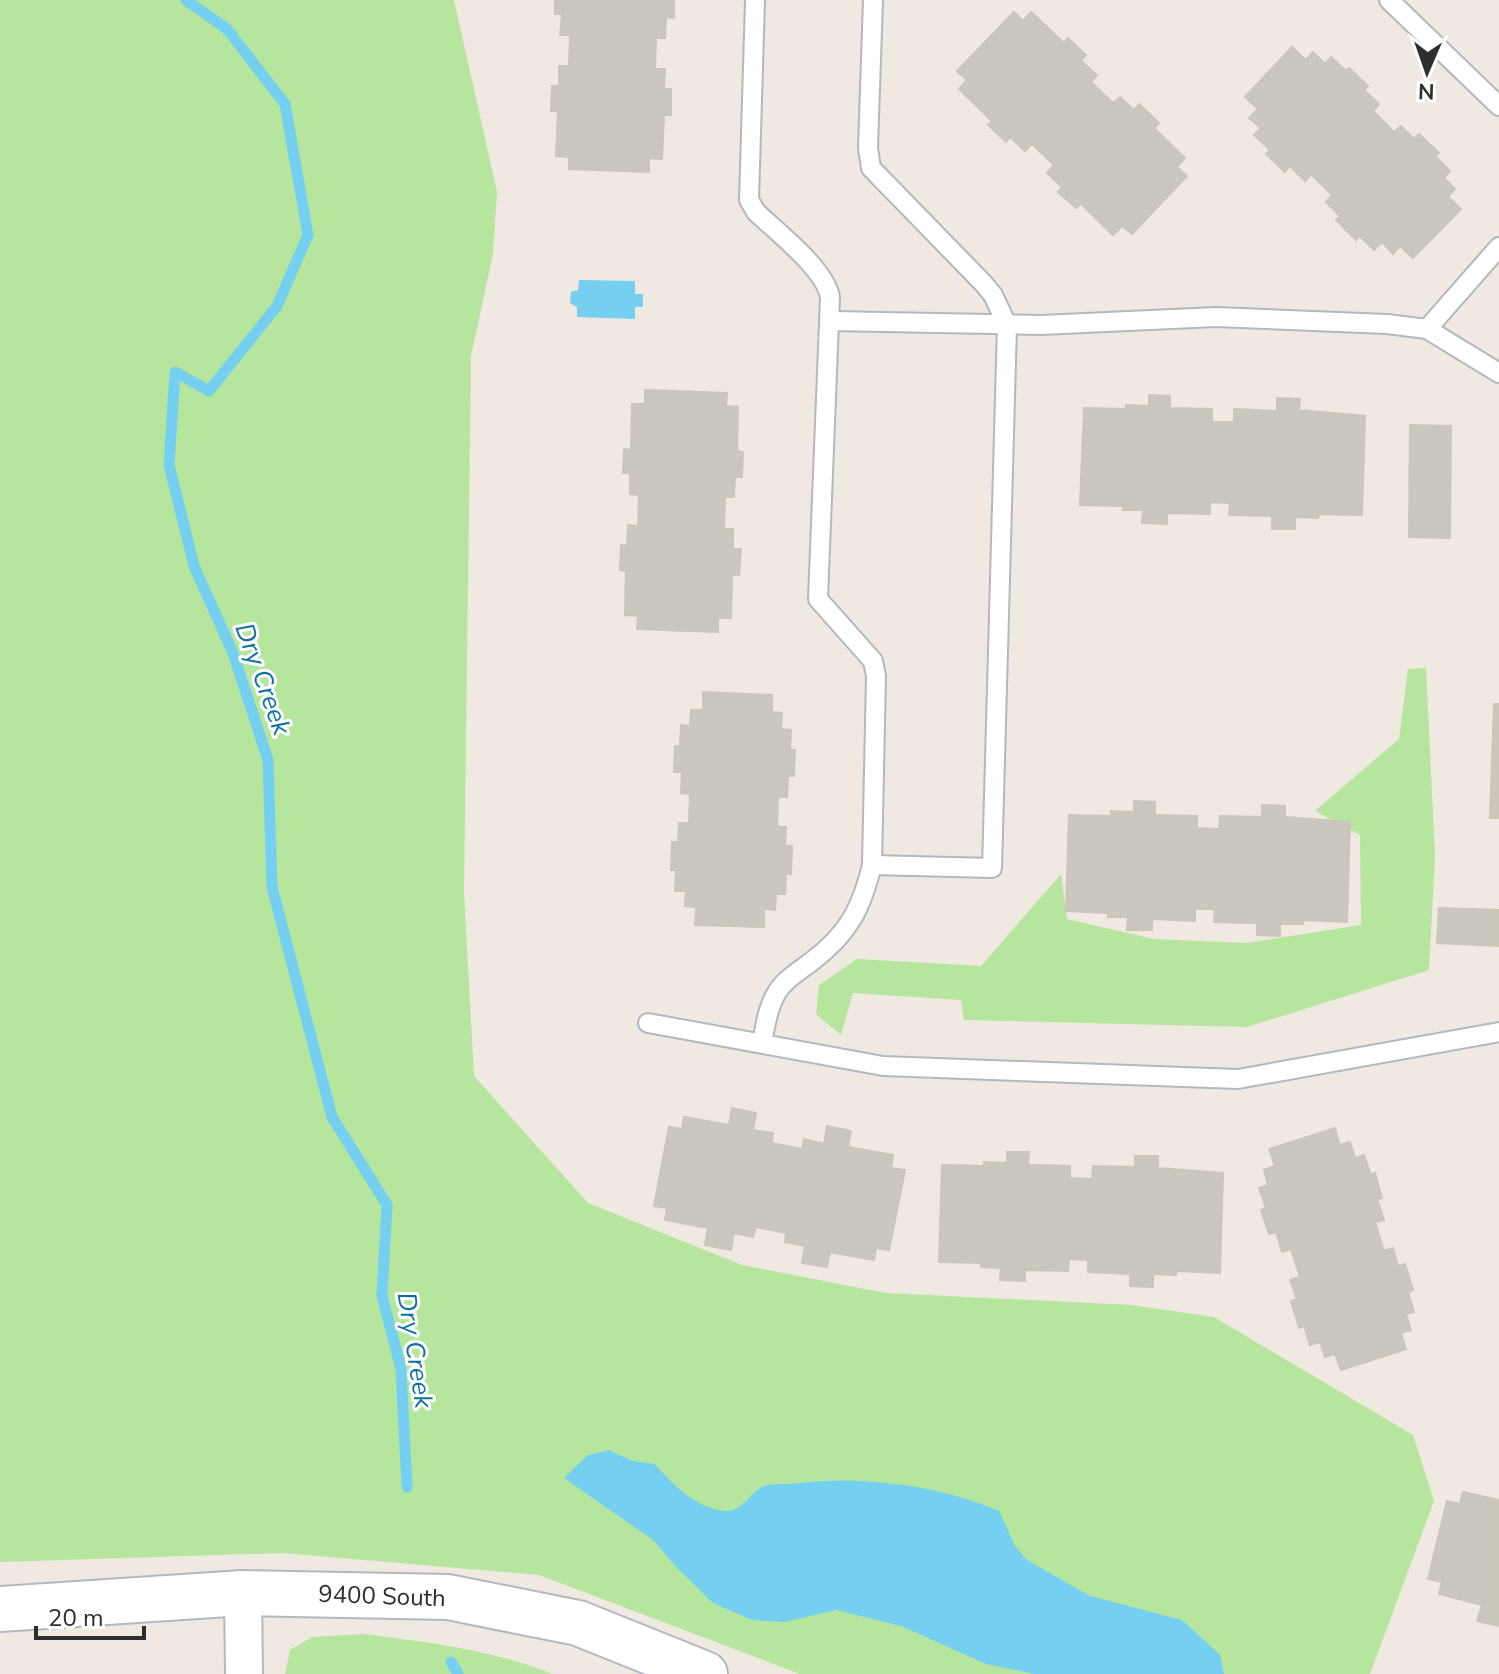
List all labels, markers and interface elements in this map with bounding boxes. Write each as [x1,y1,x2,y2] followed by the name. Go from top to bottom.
[1387,32,1467,112] north arrow
[1418,76,1435,106] text: N
[227,618,300,741] water label: Dry Creek
[389,1290,442,1411] water label: Dry Creek
[318,1578,446,1614] street label: 9400 South
[36,1590,144,1640] scale bar
[48,1602,104,1634] text: 20 m

